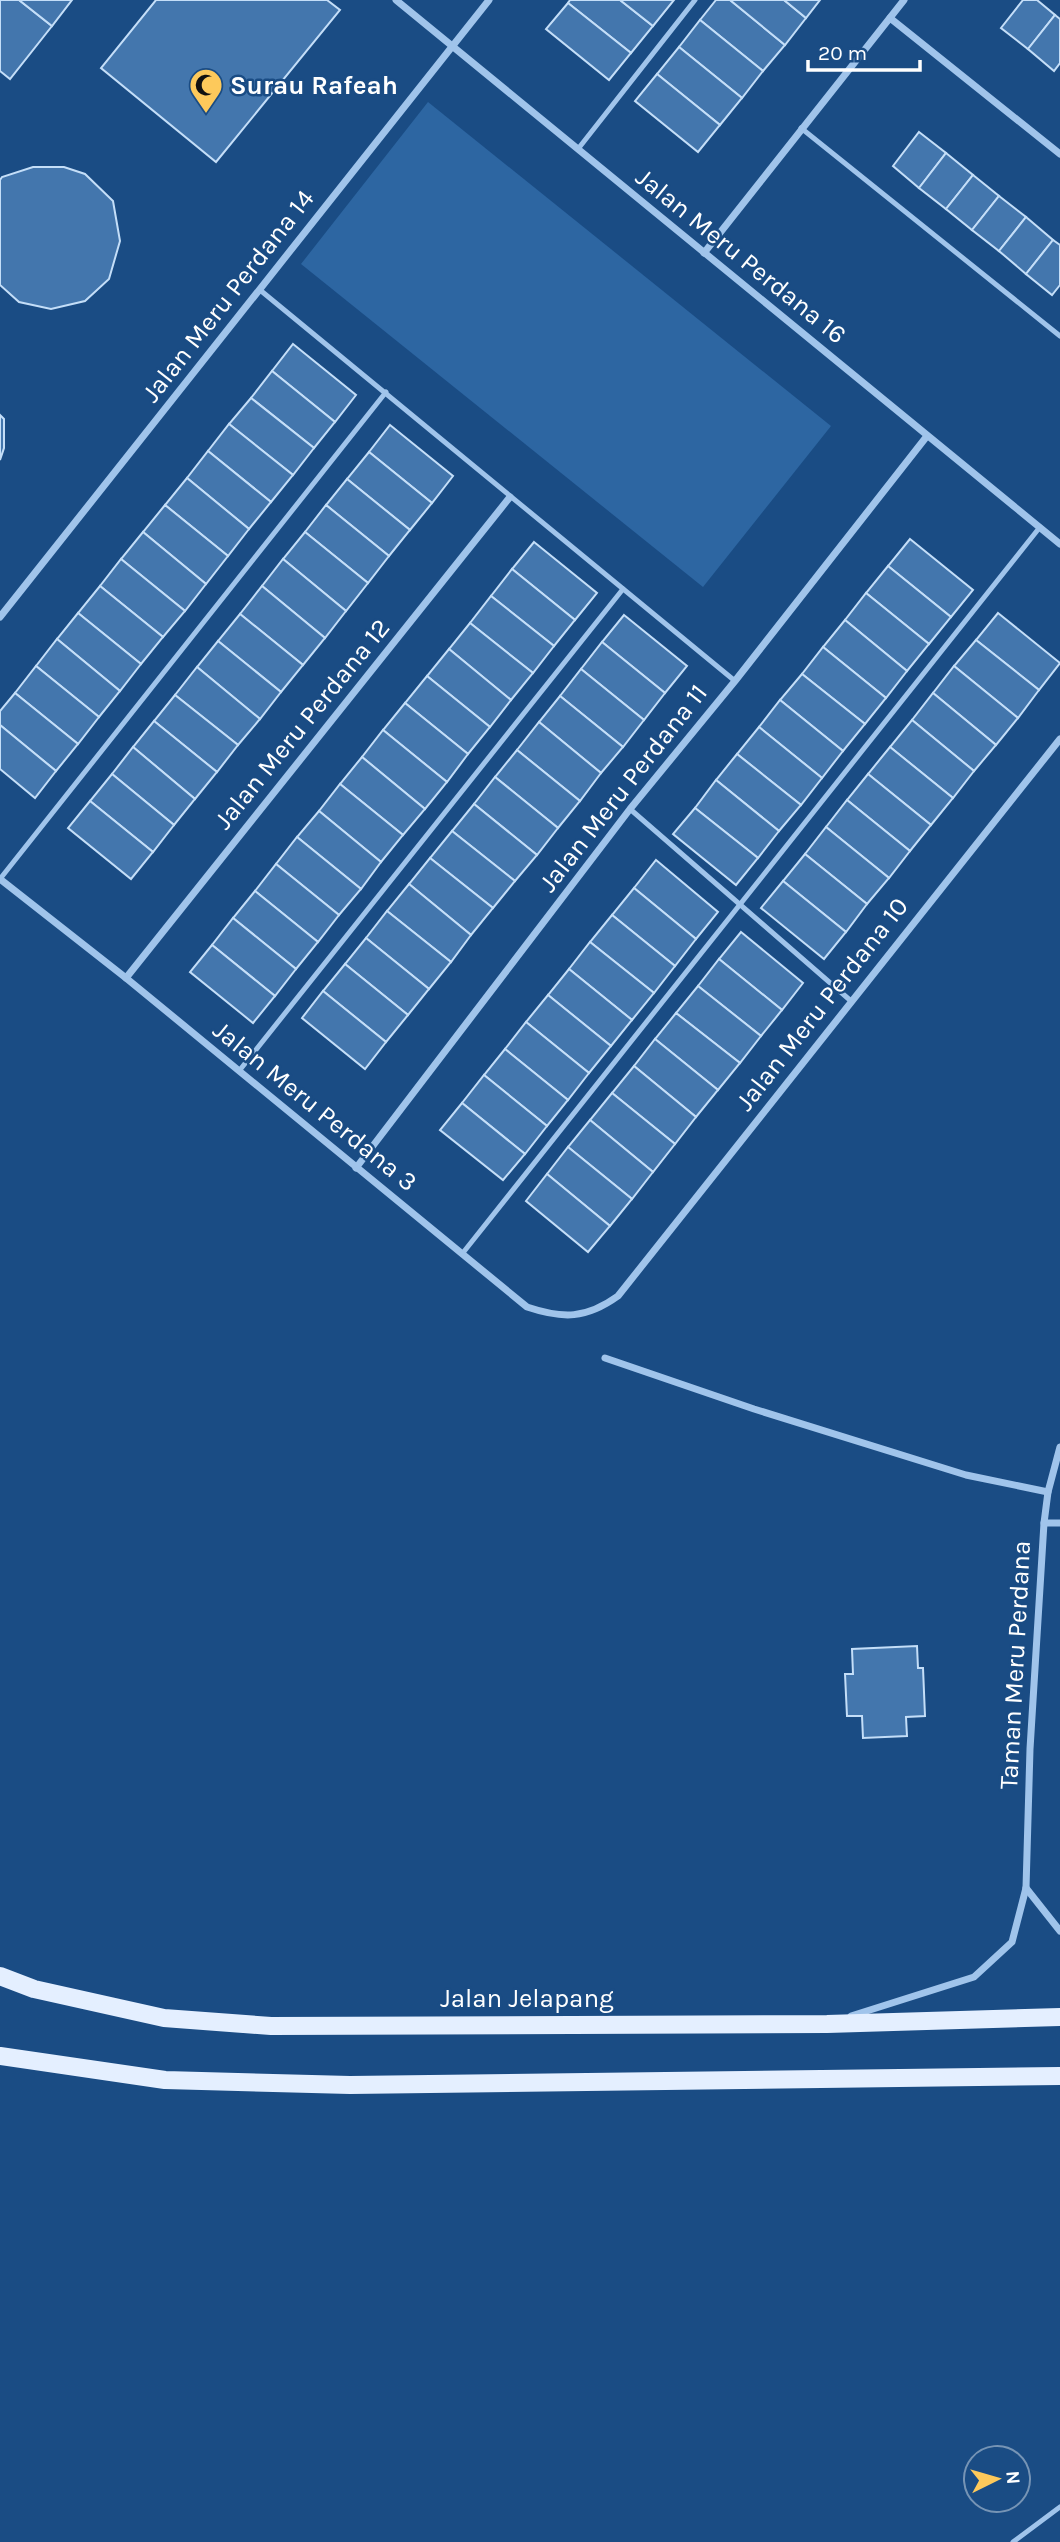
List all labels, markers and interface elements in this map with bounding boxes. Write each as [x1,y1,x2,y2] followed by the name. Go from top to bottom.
[808,28,920,72] scale bar
[818,41,867,65] text: 20 m
[187,66,225,115] mosque icon: Surau Rafeah
[230,70,398,101] place label: Surau Rafeah
[630,162,852,350] street label: Jalan Meru Perdana 16
[135,184,321,408] street label: Jalan Meru Perdana 14
[208,613,396,835] street label: Jalan Meru Perdana 12
[532,678,714,898] street label: Jalan Meru Perdana 11
[729,891,915,1117] street label: Jalan Meru Perdana 10
[207,1014,423,1198] street label: Jalan Meru Perdana 3
[993,1540,1037,1790] street label: Taman Meru Perdana
[440,1983,614,2014] street label: Jalan Jelapang
[962,2444,1032,2514] north arrow
[1001,2470,1024,2485] text: N

